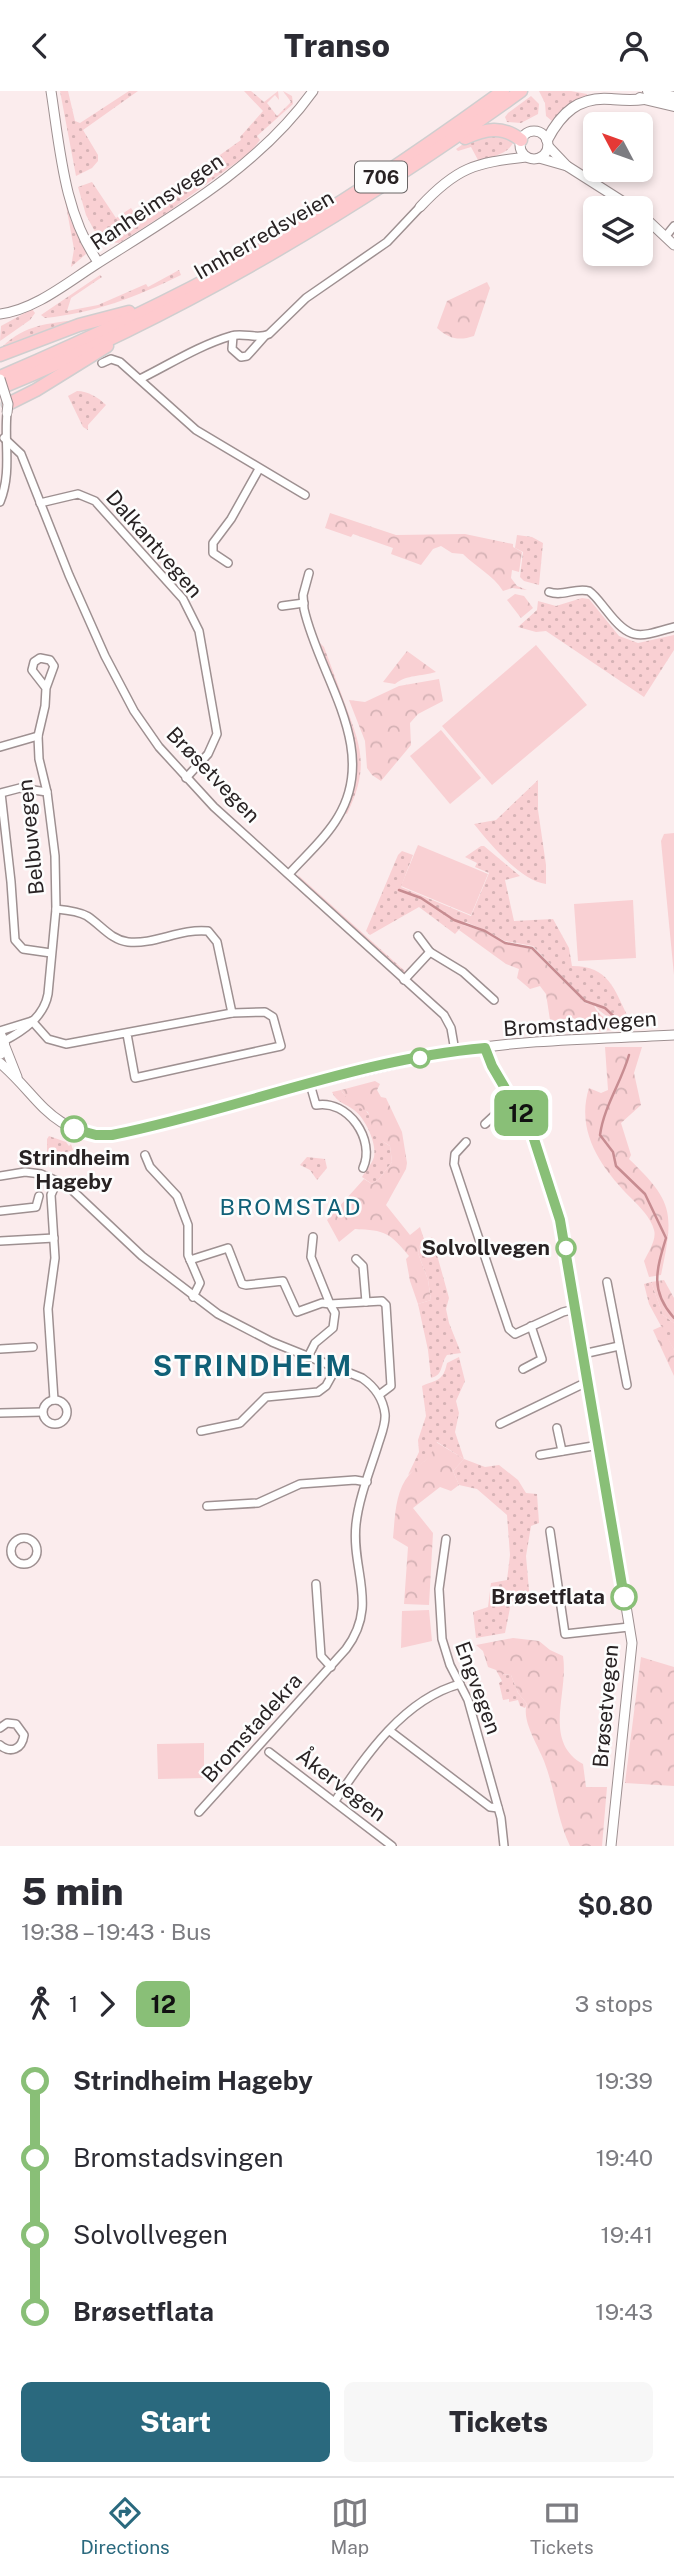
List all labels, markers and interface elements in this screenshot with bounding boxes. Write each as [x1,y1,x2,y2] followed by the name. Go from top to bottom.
[21,27,59,65] icon: back
[284,27,390,64] text: Transo
[615,27,653,65] icon: person
[583,112,653,182] north arrow
[583,112,653,266] map controls
[86,148,228,255] street label: Ranheimsvegen
[355,162,407,193] road number: 706
[190,185,338,285] street label: Innherredsveien
[583,196,653,266] button: layers
[101,485,208,603] street label: Dalkantvegen
[161,722,265,828] street label: Brøsetvegen
[12,778,49,896] street label: Belbuvegen
[502,1006,657,1041] street label: Bromstadvegen
[410,1048,430,1068] unlabelled marker
[490,1090,552,1136] line badge: 12
[508,1099,534,1127] text: 12
[61,1116,87,1142] marker: Strindheim Hageby
[18,1145,130,1194] place label: Strindheim Hageby
[219,1193,363,1220] district label: BROMSTAD
[421,1235,550,1260] place label: Solvollvegen
[556,1238,576,1258] marker: Solvollvegen
[153,1349,353,1382] district label: STRINDHEIM
[491,1584,605,1609] place label: Brøsetflata
[611,1584,637,1610] marker: Brøsetflata
[450,1638,507,1738] street label: Engvegen
[588,1643,623,1769] street label: Brøsetvegen
[196,1668,307,1787] street label: Bromstadekra
[292,1742,392,1826] street label: Åkervegen
[21,1869,123,1914] text: 5 min
[577,1890,653,1921] text: $0.80
[21,1918,211,1945] text: 19:38 – 19:43 · Bus
[21,1985,59,2023] icon: walk
[88,1985,126,2023] icon: forward
[69,1990,78,2017] text: 1
[150,1990,176,2018] text: 12
[575,1990,653,2017] text: 3 stops
[73,2065,313,2096] text: Strindheim Hageby
[595,2067,653,2094] text: 19:39
[73,2142,284,2173] text: Bromstadsvingen
[596,2144,653,2171] text: 19:40
[73,2219,228,2250] text: Solvollvegen
[600,2221,653,2248] text: 19:41
[73,2296,214,2327] text: Brøsetflata
[595,2298,653,2325] text: 19:43
[21,2382,330,2462] button: Start
[344,2382,653,2462] button: Tickets
[80,2494,170,2558] tab: Directions
[330,2494,369,2558] tab: Map
[530,2494,594,2558] tab: Tickets

